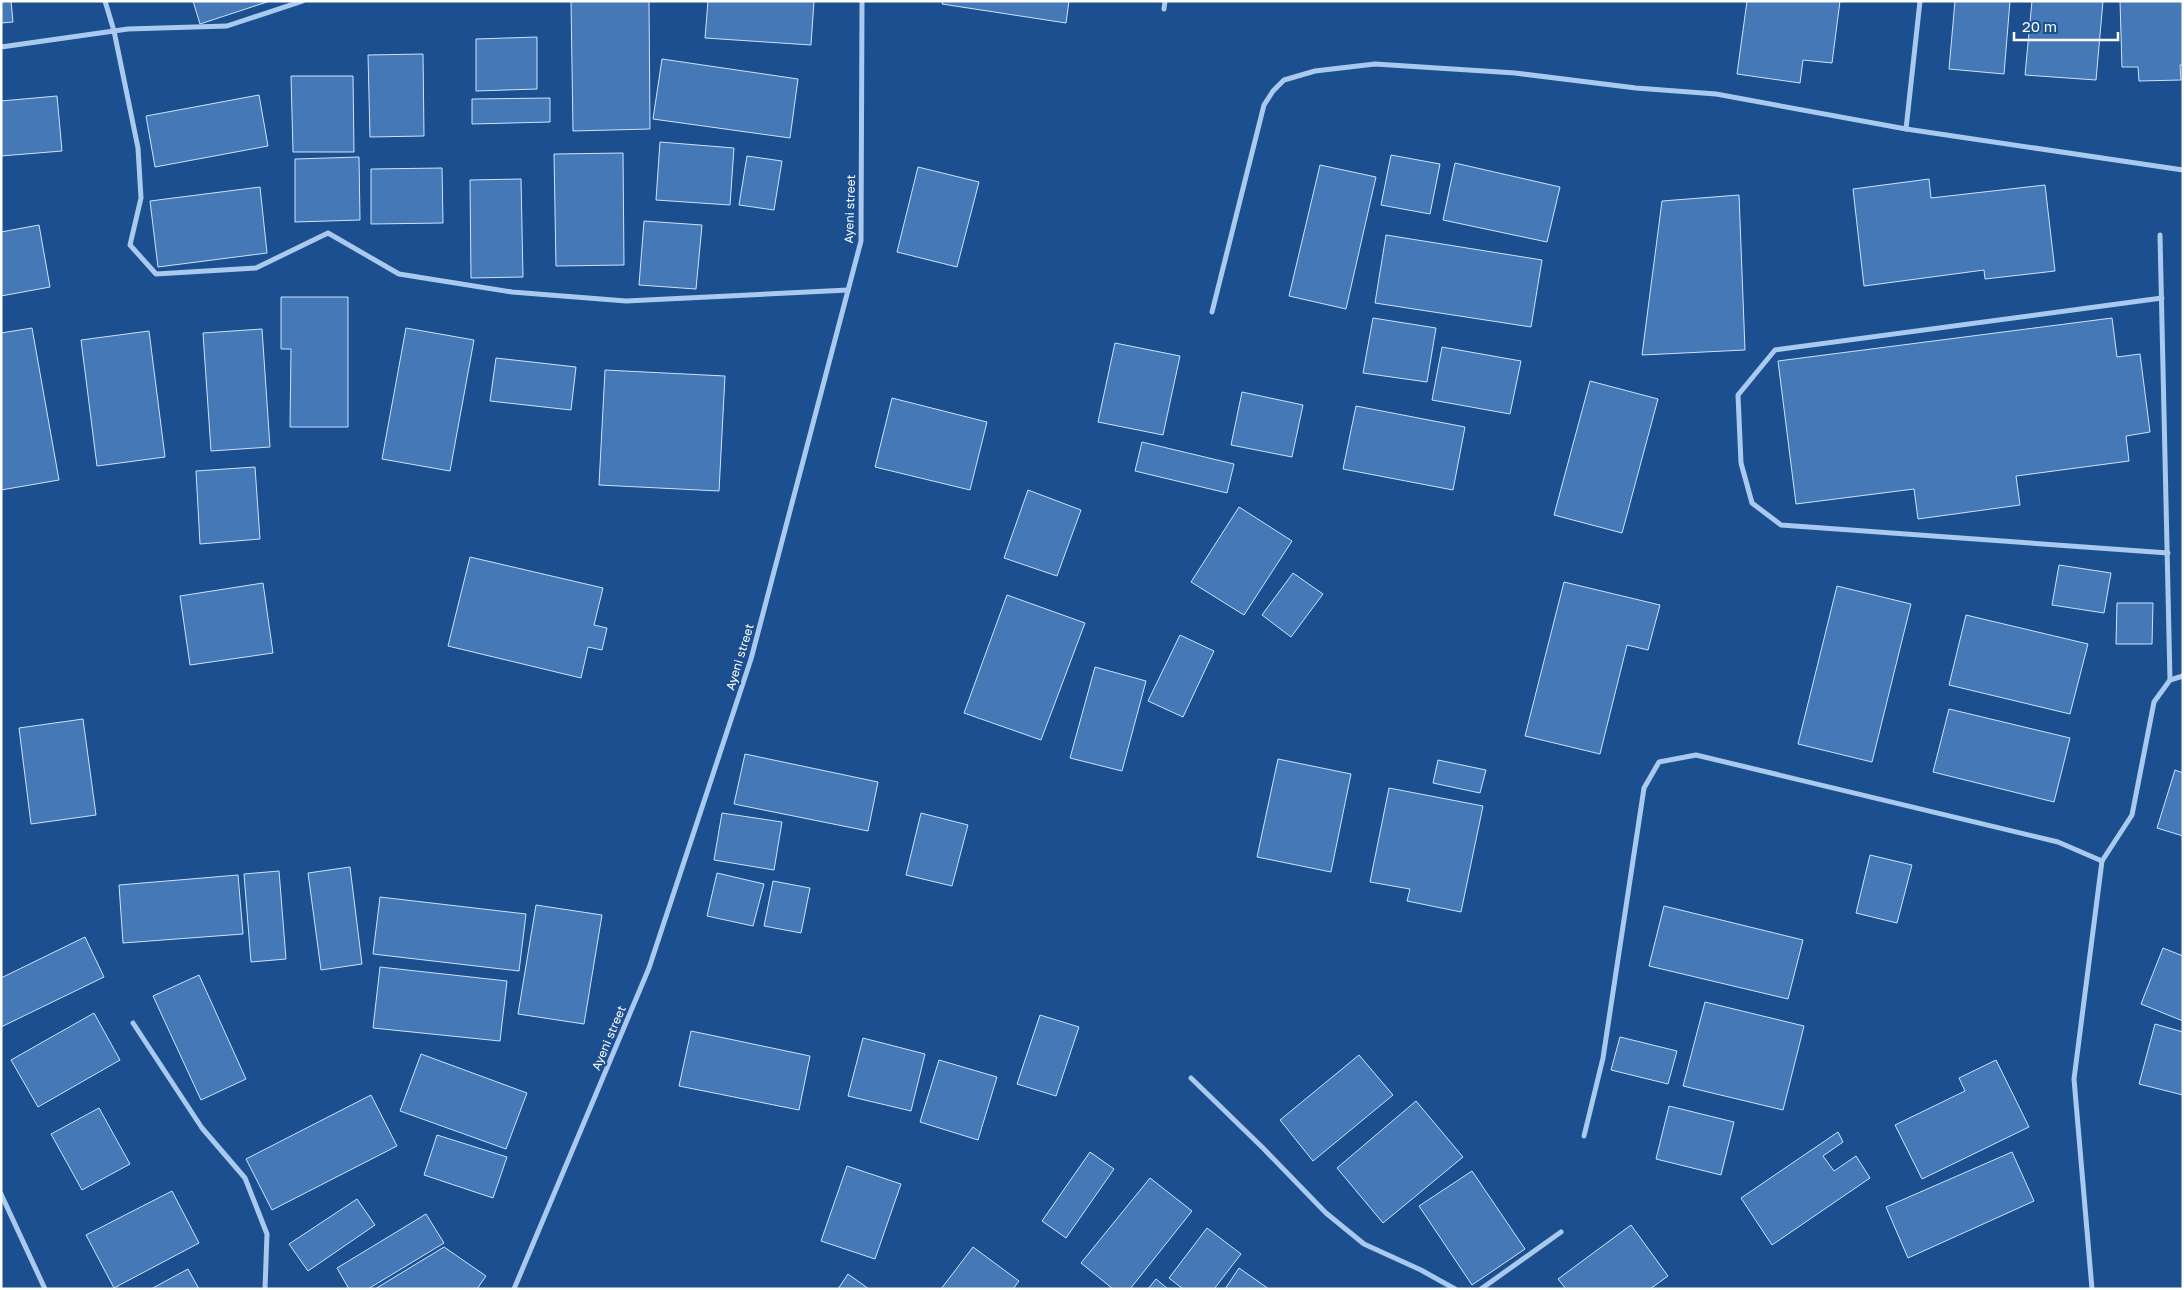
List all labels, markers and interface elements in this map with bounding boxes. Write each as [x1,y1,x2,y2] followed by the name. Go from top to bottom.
[2014,10,2118,42] scale bar
[2022,17,2057,35] text: 20 m
[841,174,858,244] street label: Ayeni street
[722,622,757,692] street label: Ayeni street
[588,1003,629,1072] street label: Ayeni street

